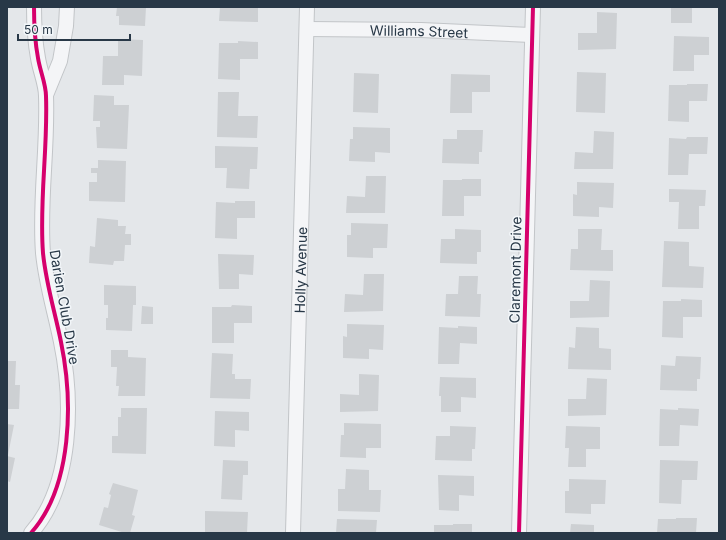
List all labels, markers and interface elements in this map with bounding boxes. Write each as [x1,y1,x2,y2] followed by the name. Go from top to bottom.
[18,16,130,42] scale bar
[370,21,469,41] street label: Williams Street
[24,22,53,37] text: 50 m
[506,216,524,324] street label: Claremont Drive
[290,227,310,314] street label: Holly Avenue
[47,248,83,366] street label: Darien Club Drive

